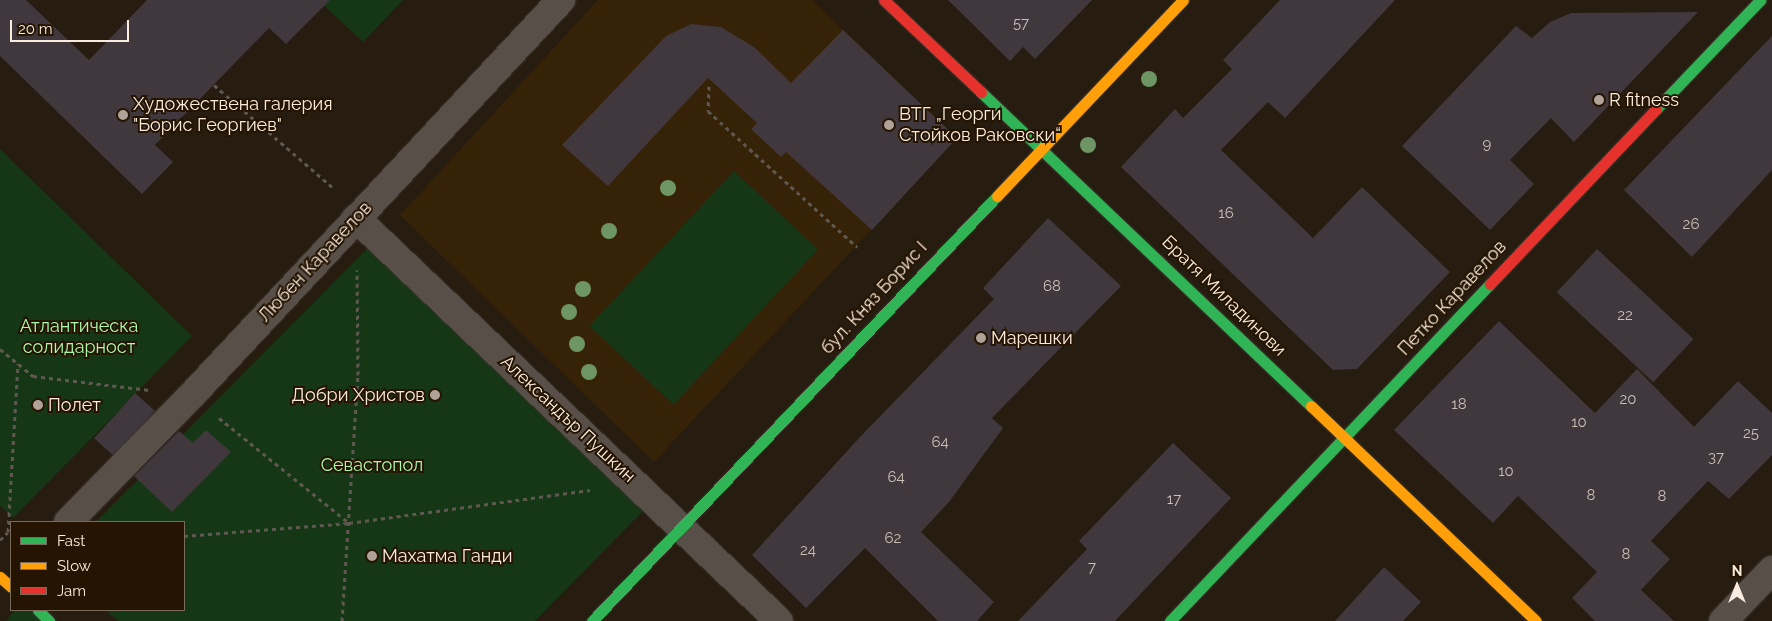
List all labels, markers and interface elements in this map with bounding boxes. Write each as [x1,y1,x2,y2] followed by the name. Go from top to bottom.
[12,10,131,42] scale bar
[1013,15,1029,33] house number: 57
[18,20,53,38] text: 20 m
[1609,89,1679,111] place label: R fitness
[133,94,333,136] place label: Художествена галерия "Борис Георгиев"
[1593,94,1605,106] marker: R fitness
[899,104,1061,146] place label: ВТГ „Георги Стойков Раковски“
[117,109,129,121] marker: Художествена галерия "Борис Георгиев"
[883,119,895,131] marker: ВТГ „Георги Стойков Раковски“
[1483,136,1491,154] house number: 9
[254,197,376,327] street label: Любен Каравелов
[1218,205,1234,223] house number: 16
[1683,216,1699,234] house number: 26
[1158,231,1290,361] street label: Братя Миладинови
[1393,236,1511,360] street label: Петко Каравелов
[816,237,932,359] street label: бул. Княз Борис I
[1043,278,1061,296] house number: 68
[1617,307,1633,325] house number: 22
[20,316,138,358] park label: Атлантическа солидарност
[991,327,1073,349] place label: Марешки
[975,332,987,344] marker: Марешки
[496,351,640,487] street label: Александър Пушкин
[291,384,425,406] place label: Добри Христов
[429,389,441,401] marker: Добри Христов
[1620,391,1636,409] house number: 20
[48,394,101,416] place label: Полет
[1451,396,1467,414] house number: 18
[32,399,44,411] marker: Полет
[1571,414,1587,432] house number: 10
[1743,425,1759,443] house number: 25
[931,434,949,452] house number: 64
[1708,449,1724,467] house number: 37
[321,454,423,476] park label: Севастопол
[1498,463,1514,481] house number: 10
[887,469,905,487] house number: 64
[1587,487,1595,505] house number: 8
[1658,488,1666,506] house number: 8
[1167,491,1181,509] house number: 17
[10,521,185,611] legend
[885,530,901,548] house number: 62
[57,532,85,550] text: Fast
[800,542,816,560] house number: 24
[382,545,512,567] place label: Махатма Ганди
[1622,546,1630,564] house number: 8
[366,550,378,562] marker: Махатма Ганди
[57,557,91,575] text: Slow
[1088,559,1096,577] house number: 7
[1712,561,1762,611] north arrow
[1732,563,1742,579] text: N
[57,582,86,600] text: Jam

